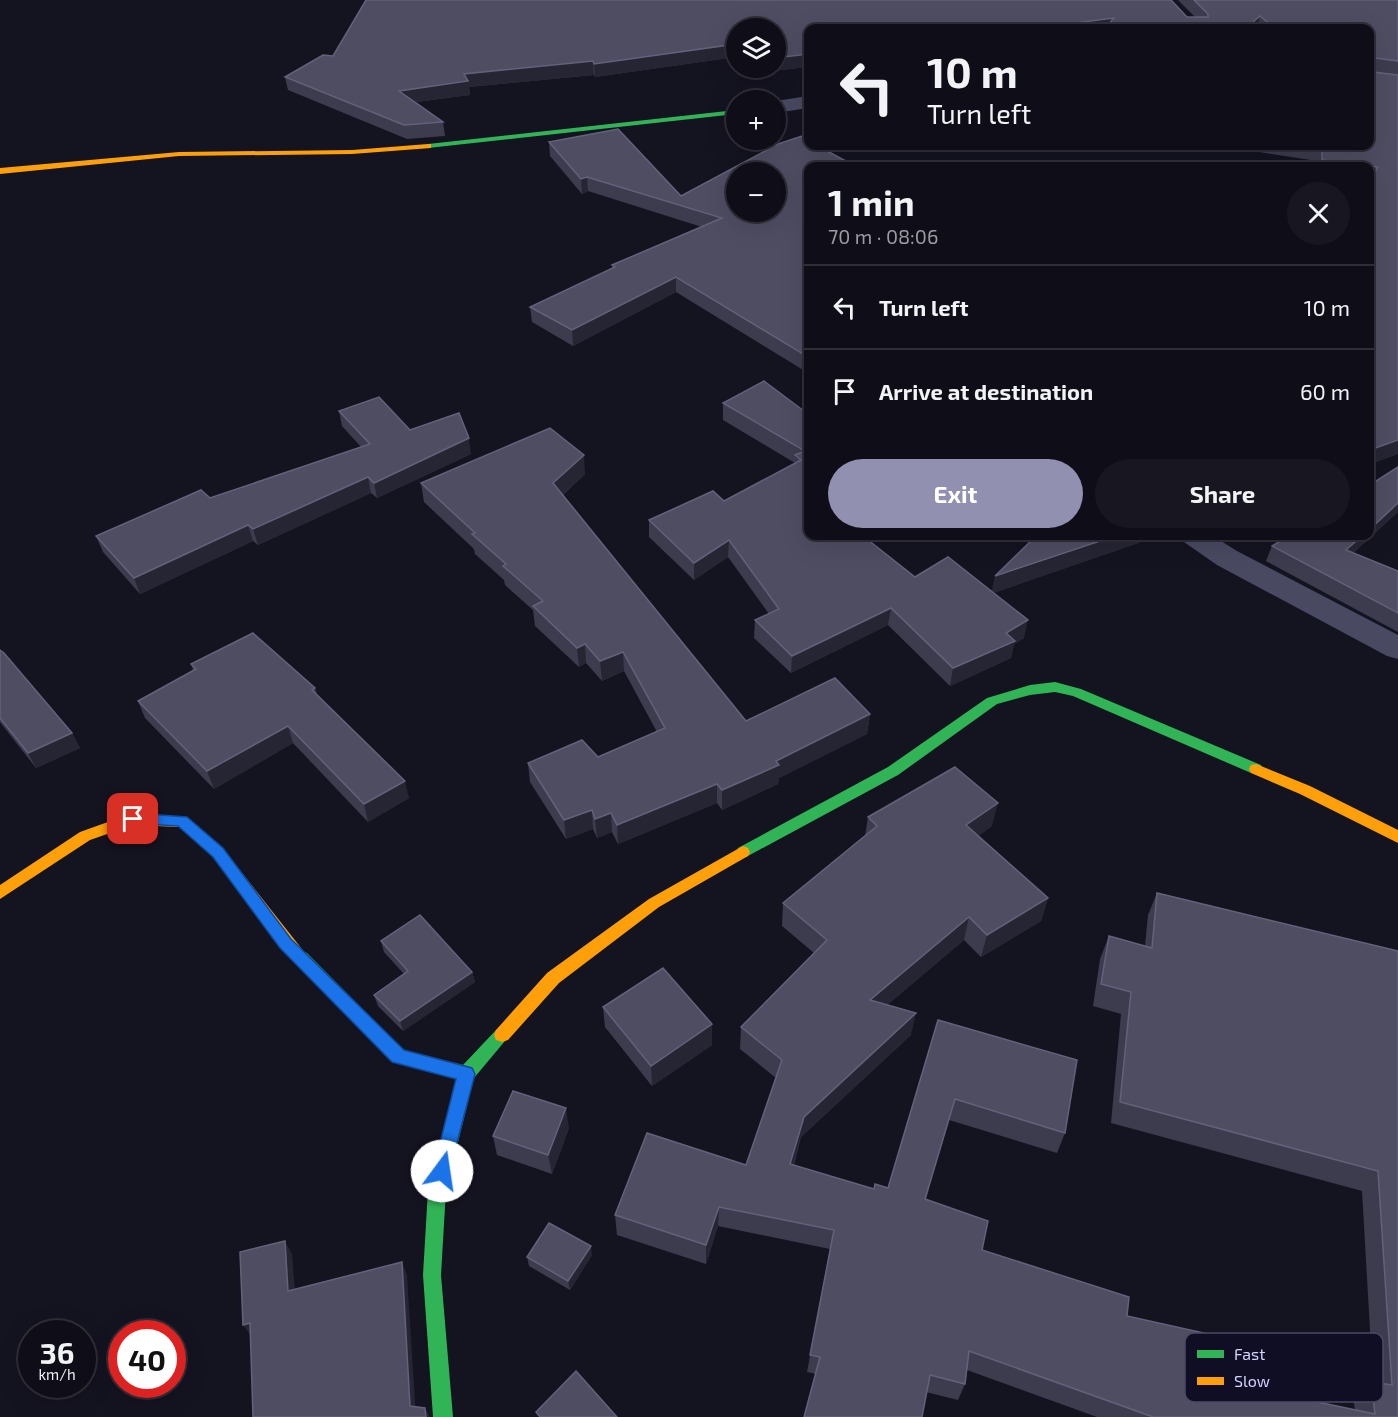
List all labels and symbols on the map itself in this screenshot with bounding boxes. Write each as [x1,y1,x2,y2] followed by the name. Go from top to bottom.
[107,793,158,844] pin
[410,1139,474,1203] position arrow
[108,1320,186,1398] speed limit sign: 40
[1185,1333,1383,1402] legend
[1234,1344,1265,1363] text: Fast
[1234,1371,1270,1390] text: Slow

